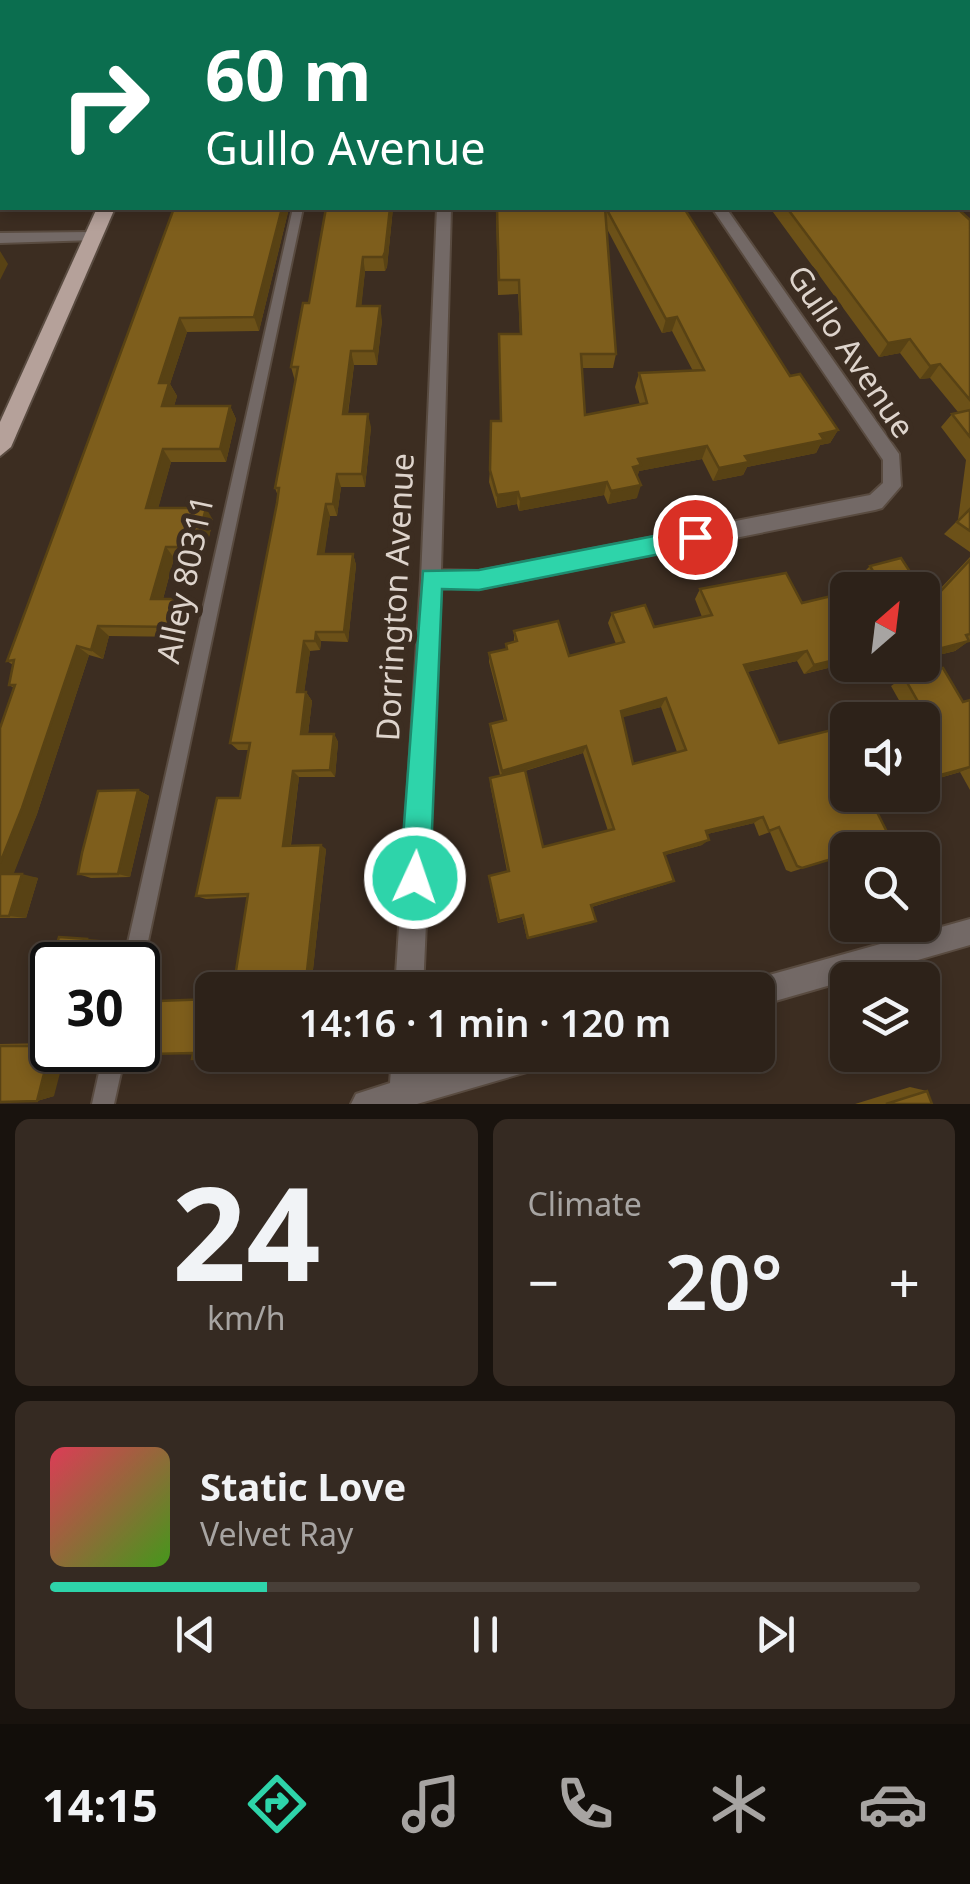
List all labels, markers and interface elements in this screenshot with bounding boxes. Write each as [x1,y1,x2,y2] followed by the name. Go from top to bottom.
[205,26,372,122] text: 60 m
[40,40,170,170] icon: right
[205,117,486,178] text: Gullo Avenue
[778,256,926,446] street label: Gullo Avenue
[365,452,423,742] street label: Dorrington Avenue
[145,491,223,667] street label: Alley 80311
[653,495,738,580] pin
[668,510,723,565] icon: arrive
[830,572,940,682] north arrow
[830,572,940,1072] map controls
[830,702,940,812] button: sound
[363,826,467,930] position arrow
[830,832,940,942] button: search
[30,942,160,1072] speed limit sign: 30
[830,962,940,1072] button: layers
[299,996,671,1048] text: 14:16 · 1 min · 120 m
[172,1142,321,1319] text: 24
[528,1182,642,1225] text: Climate
[665,1230,783,1332] text: 20°
[528,1244,559,1319] text: −
[889,1244,920,1319] text: +
[207,1296,286,1339] text: km/h
[200,1460,406,1512] text: Static Love
[200,1512,353,1555] text: Velvet Ray
[168,1607,223,1662] icon: previous
[458,1607,513,1662] icon: pause
[748,1607,803,1662] icon: next
[242,1769,312,1839] icon: directions
[396,1769,466,1839] icon: music
[550,1769,620,1839] icon: phone
[704,1769,774,1839] icon: climate
[858,1769,928,1839] icon: car
[42,1774,158,1835] text: 14:15

